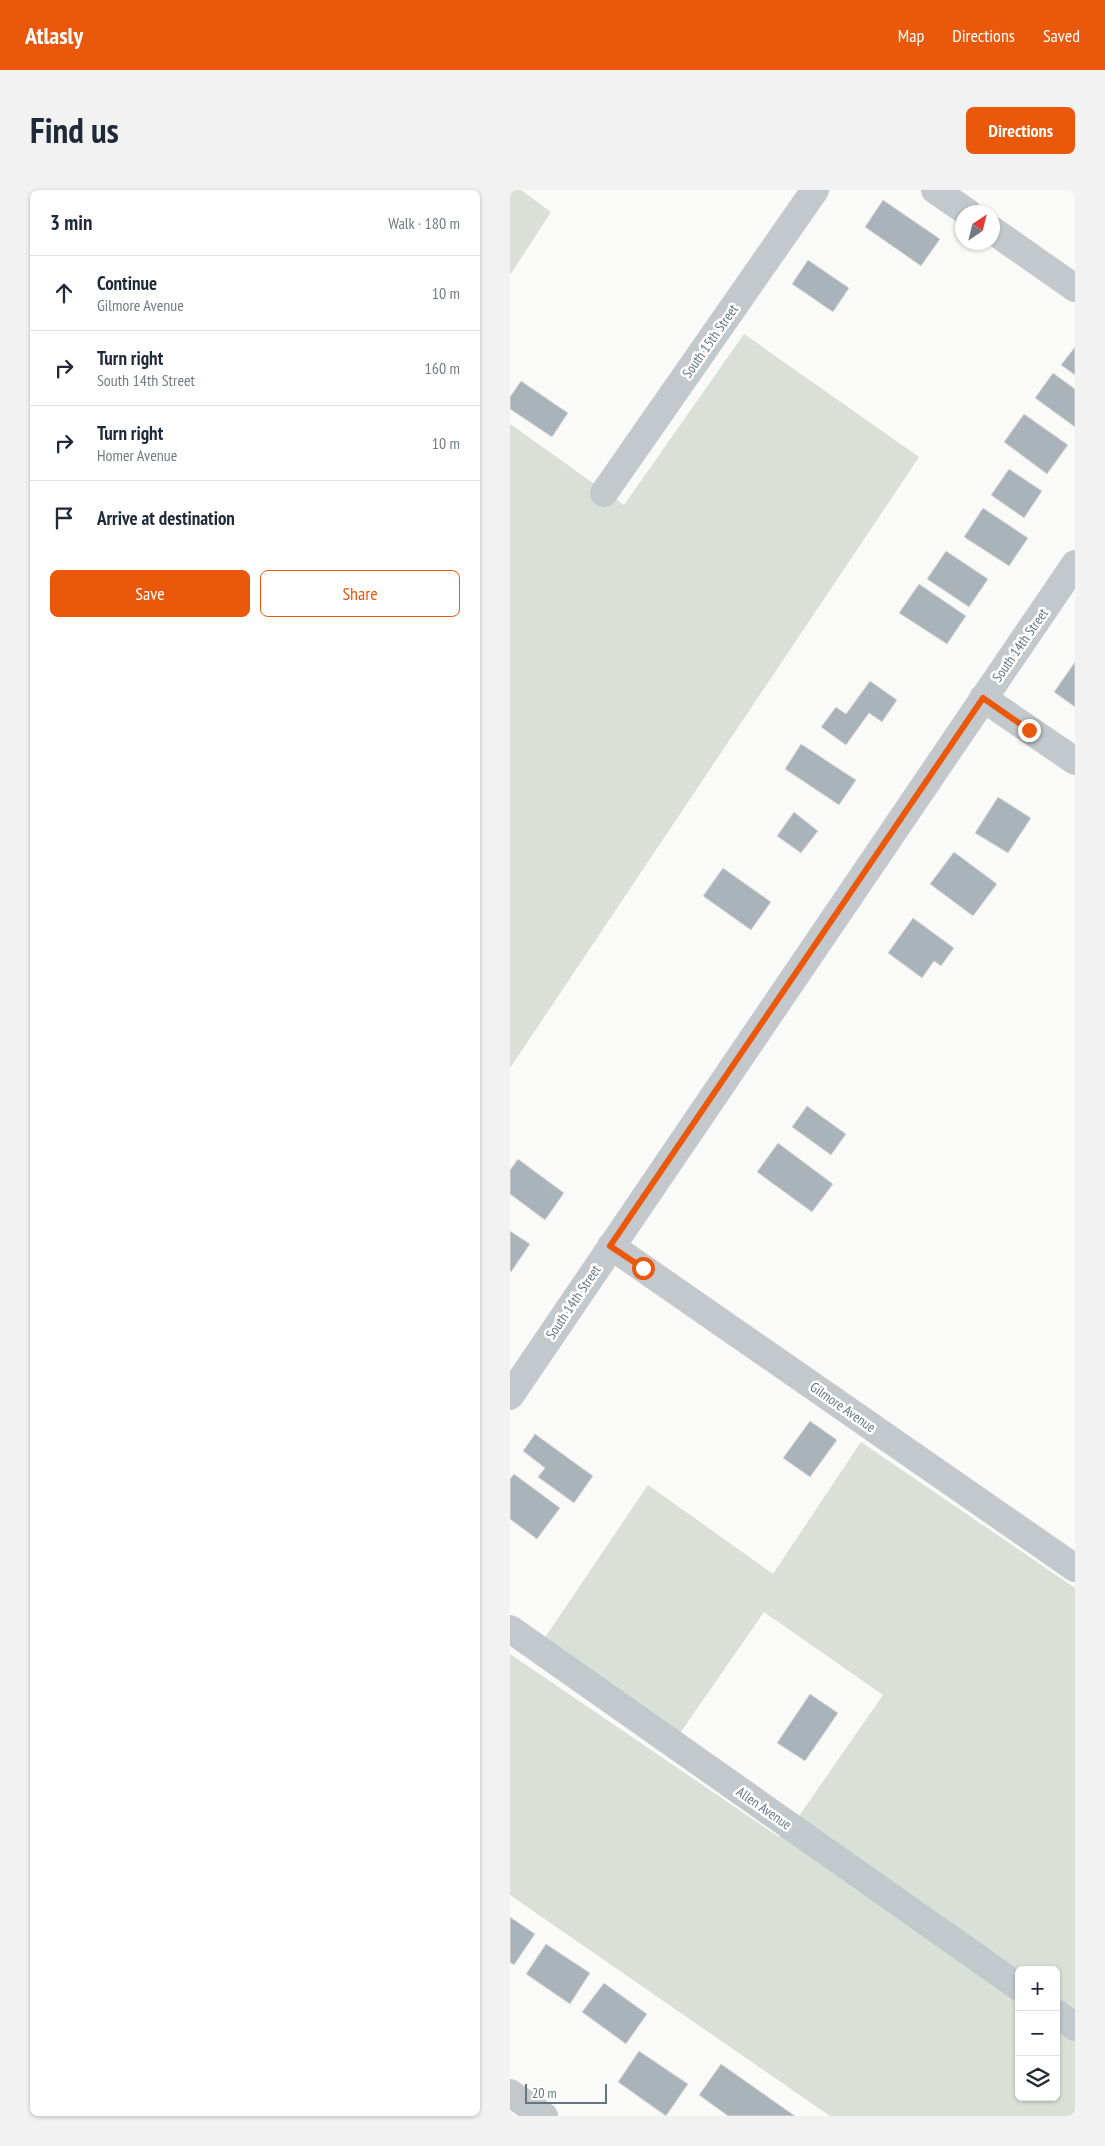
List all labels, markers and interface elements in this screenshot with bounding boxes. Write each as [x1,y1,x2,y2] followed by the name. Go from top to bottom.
[25,20,83,51] text: Atlasly
[898,24,924,47] text: Map
[952,24,1015,47] text: Directions
[1043,24,1080,47] text: Saved
[30,107,119,153] text: Find us
[966,107,1075,154] button: Directions
[955,205,1000,250] north arrow
[50,209,92,236] text: 3 min
[388,213,460,233] text: Walk · 180 m
[97,271,157,295] text: Continue
[50,279,78,307] icon: ahead
[432,283,460,303] text: 10 m
[97,295,184,315] text: Gilmore Avenue
[678,301,742,381] street label: South 15th Street
[97,346,163,370] text: Turn right
[50,354,78,382] icon: right
[425,358,460,378] text: 160 m
[97,370,195,390] text: South 14th Street
[97,421,163,445] text: Turn right
[50,429,78,457] icon: right
[432,433,460,453] text: 10 m
[97,445,177,465] text: Homer Avenue
[50,504,78,532] icon: arrive
[97,506,235,530] text: Arrive at destination
[50,570,250,617] button: Save
[260,570,460,617] button: Share
[988,605,1052,685] street label: South 14th Street
[1018,719,1041,742] route end
[632,1257,655,1280] route start
[542,1261,604,1343] street label: South 14th Street
[807,1378,879,1436] street label: Gilmore Avenue
[733,1783,795,1834] street label: Allen Avenue
[1015,1966,1060,2101] map controls
[1015,1966,1060,2011] button: +
[1015,2011,1060,2056] button: −
[1015,2056,1060,2101] button: layers
[525,2081,608,2104] scale bar
[532,2084,557,2102] text: 20 m

